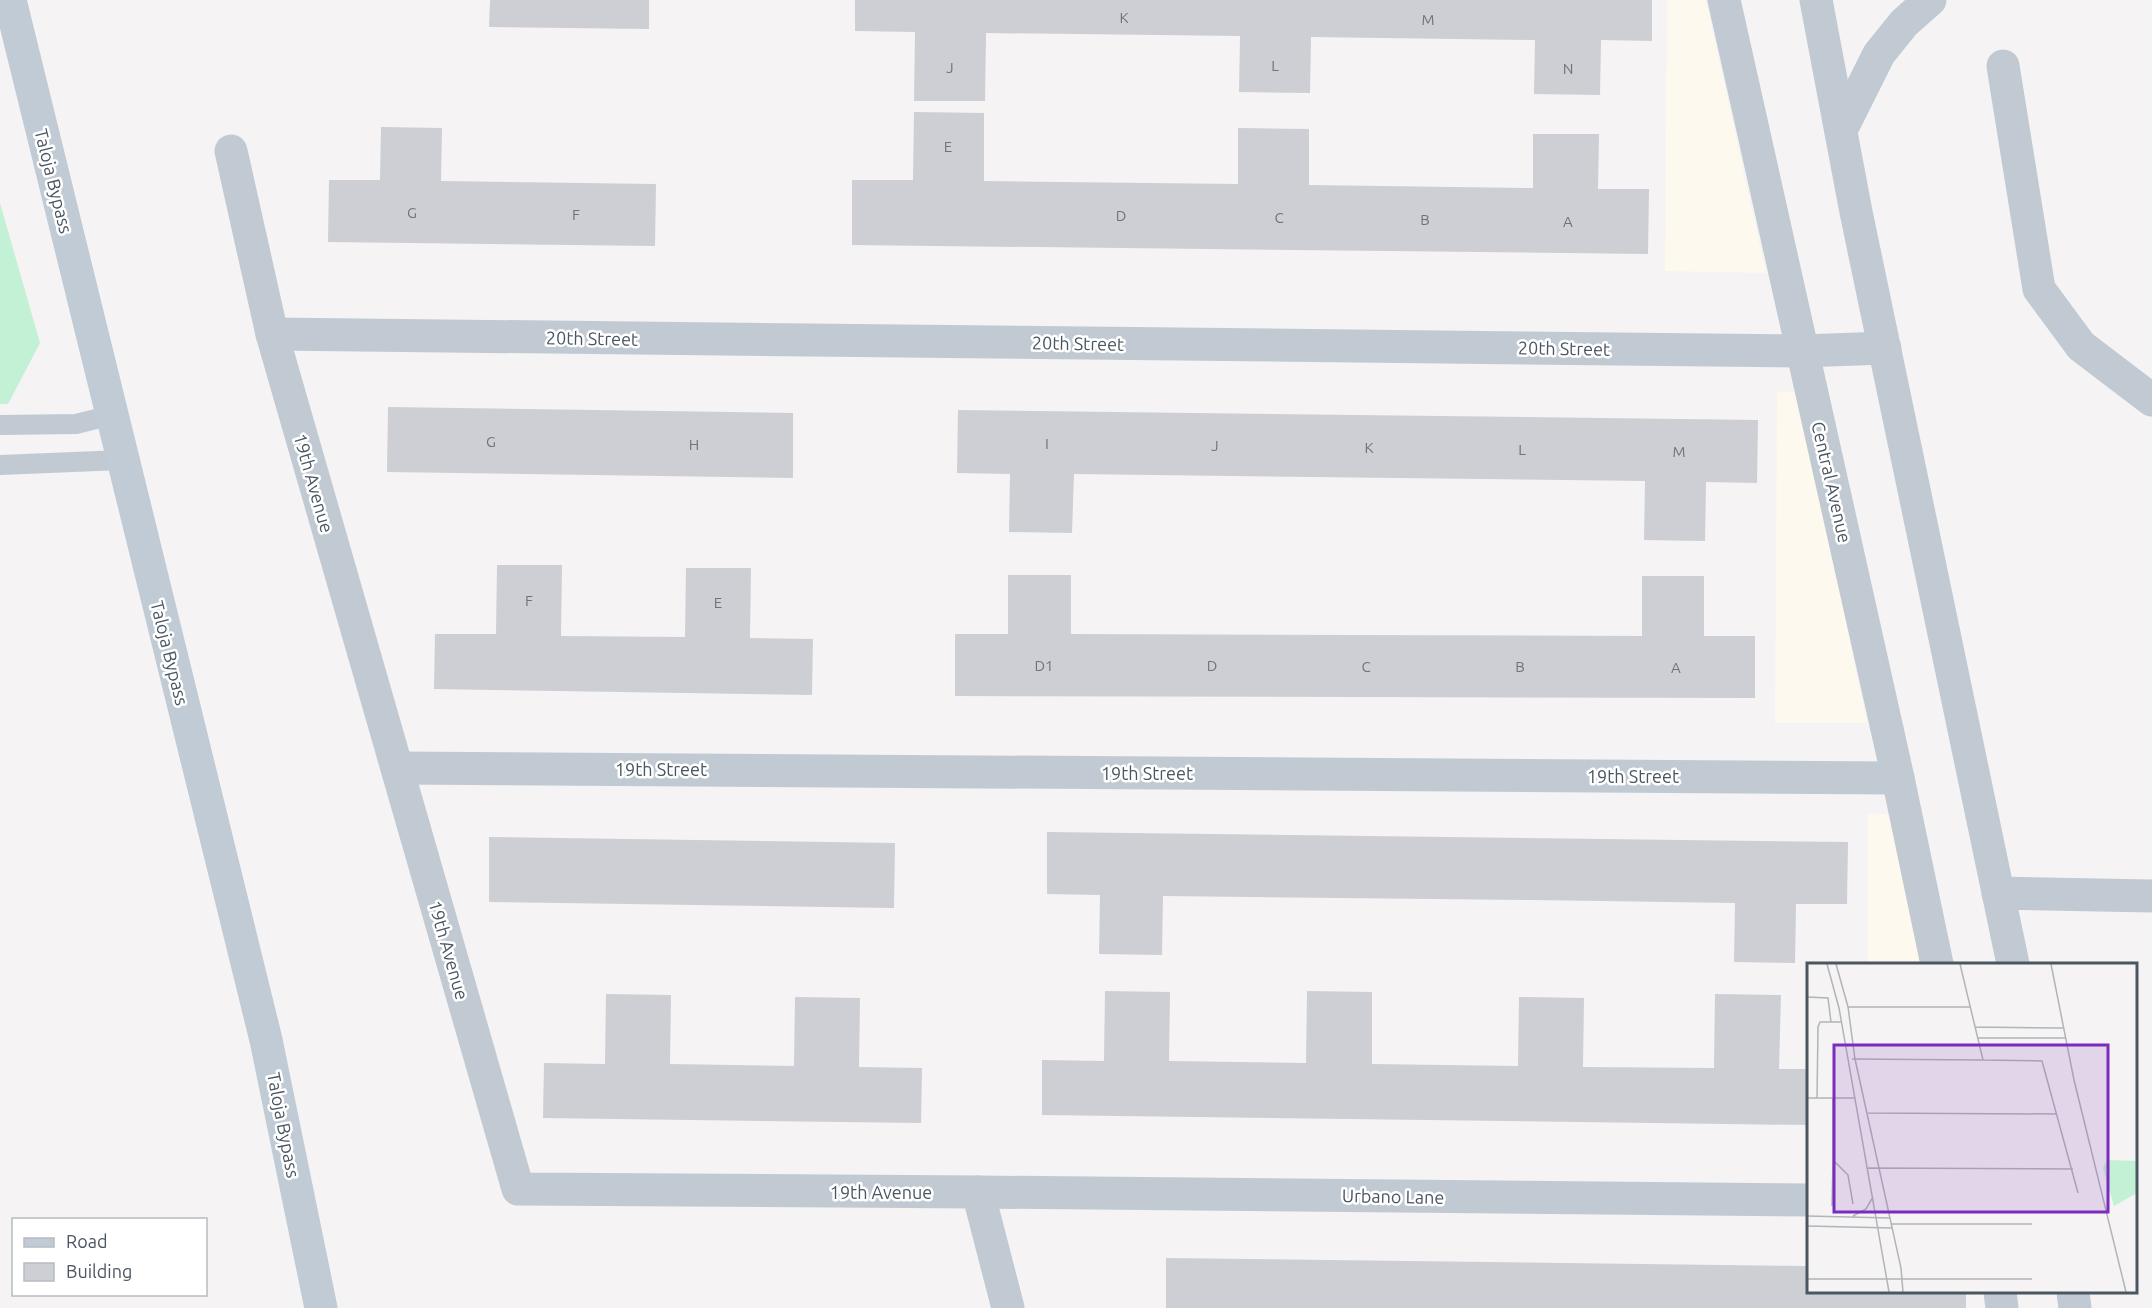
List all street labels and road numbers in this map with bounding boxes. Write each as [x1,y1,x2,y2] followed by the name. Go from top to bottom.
[31,127,77,236] street label: Taloja Bypass
[546,327,638,349] street label: 20th Street
[1032,332,1124,354] street label: 20th Street
[1518,337,1610,359] street label: 20th Street
[1808,419,1856,545] street label: Central Avenue
[290,431,338,535] street label: 19th Avenue
[147,599,193,708] street label: Taloja Bypass
[615,759,707,779] street label: 19th Street
[1101,763,1193,783] street label: 19th Street
[1587,766,1679,786] street label: 19th Street
[425,898,473,1002] street label: 19th Avenue
[264,1071,304,1180] street label: Taloja Bypass
[830,1182,932,1202] street label: 19th Avenue
[1342,1185,1444,1207] street label: Urbano Lane

